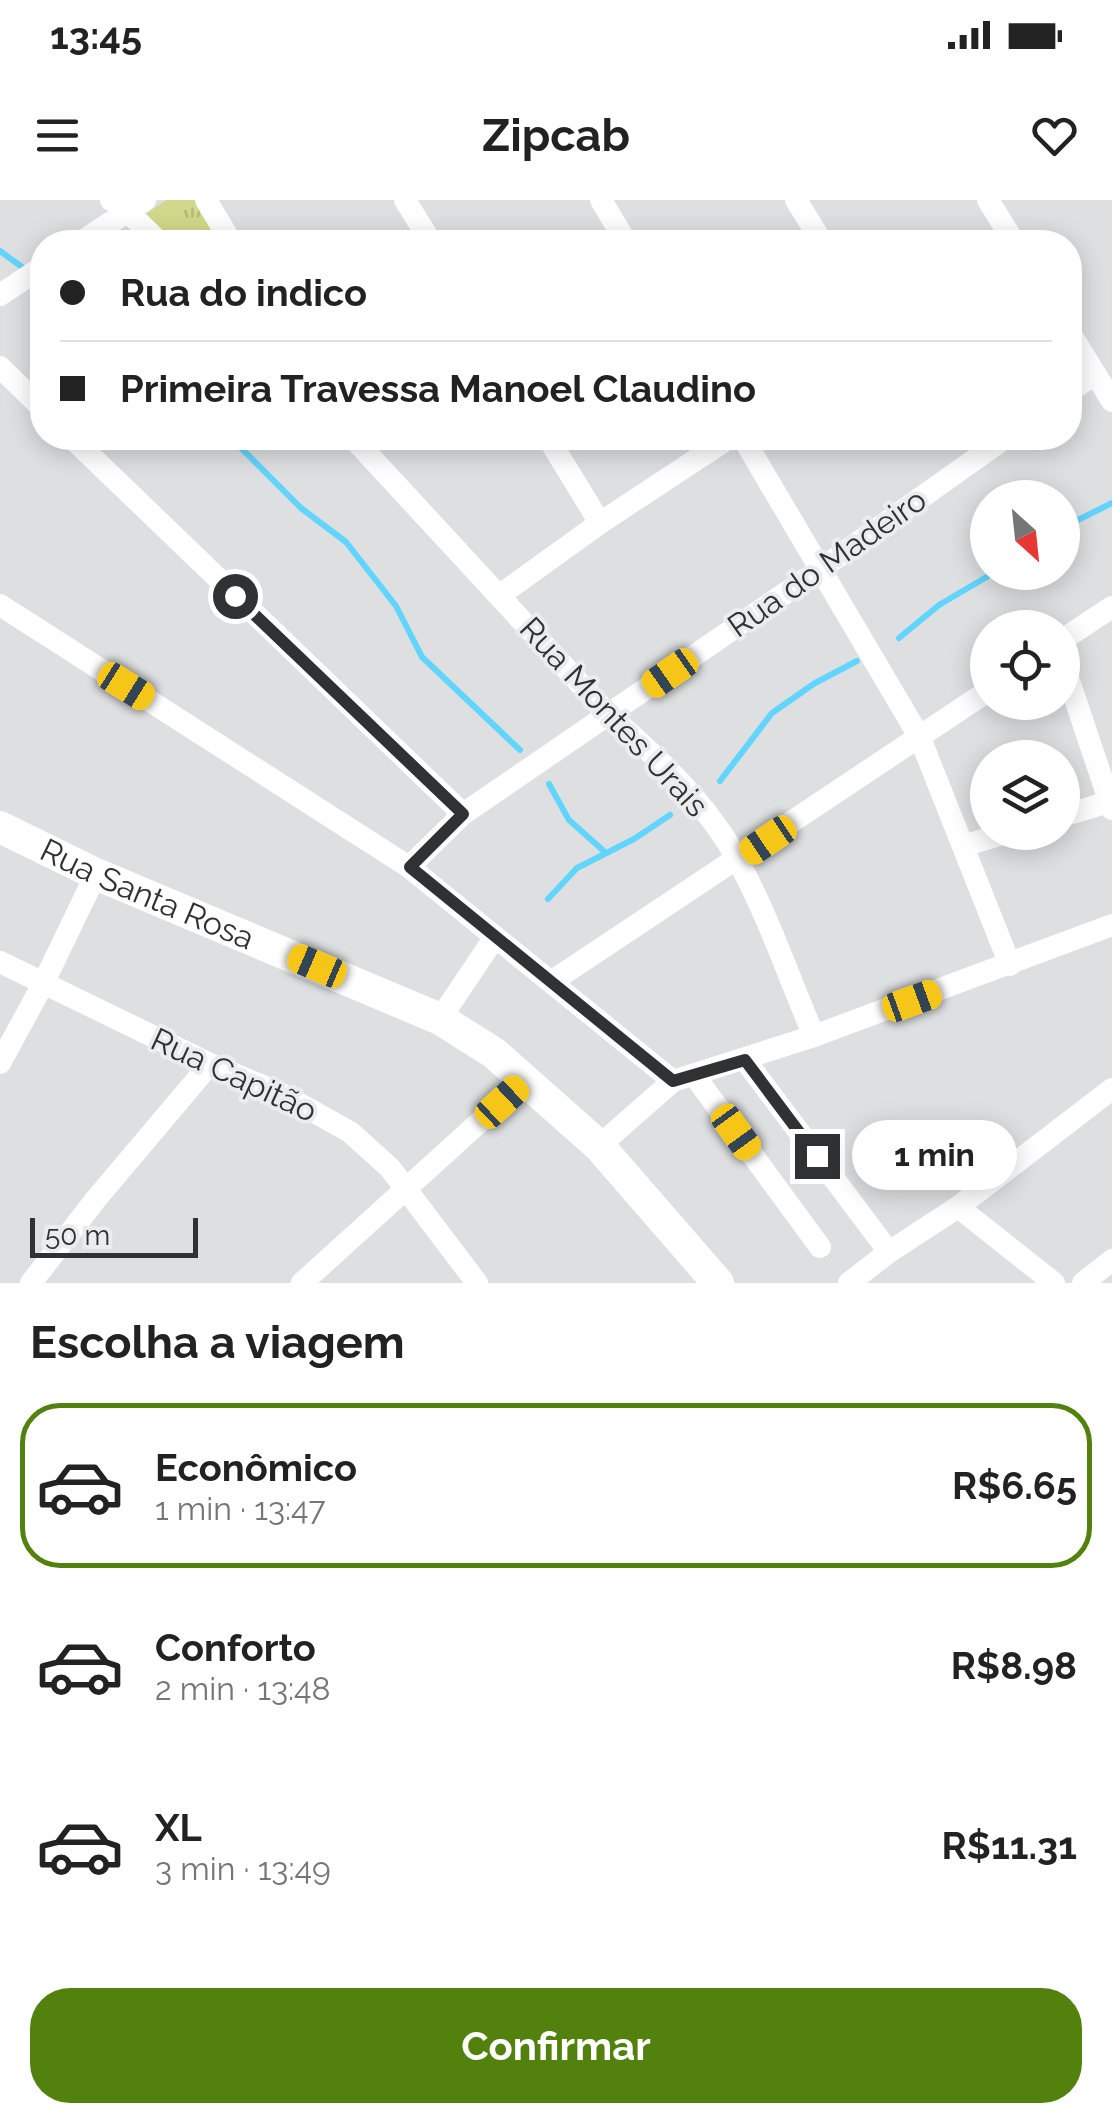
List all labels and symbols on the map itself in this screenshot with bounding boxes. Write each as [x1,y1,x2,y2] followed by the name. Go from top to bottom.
[970,480,1080,590] north arrow
[721,481,933,645] street label: Rua do Madeiro
[213,574,258,619] route start
[513,610,716,824] street label: Rua Montes Urais
[637,644,703,702] car
[93,657,159,715] car
[735,811,801,869] car
[35,831,260,957] street label: Rua Santa Rosa
[284,940,350,992] car
[879,977,945,1025] car
[145,1020,323,1129] street label: Rua Capitão
[470,1071,534,1133] car
[706,1099,766,1165] car
[852,1121,1017,1191] callout: 1 min
[795,1134,840,1179] route end
[30,1213,198,1258] scale bar

